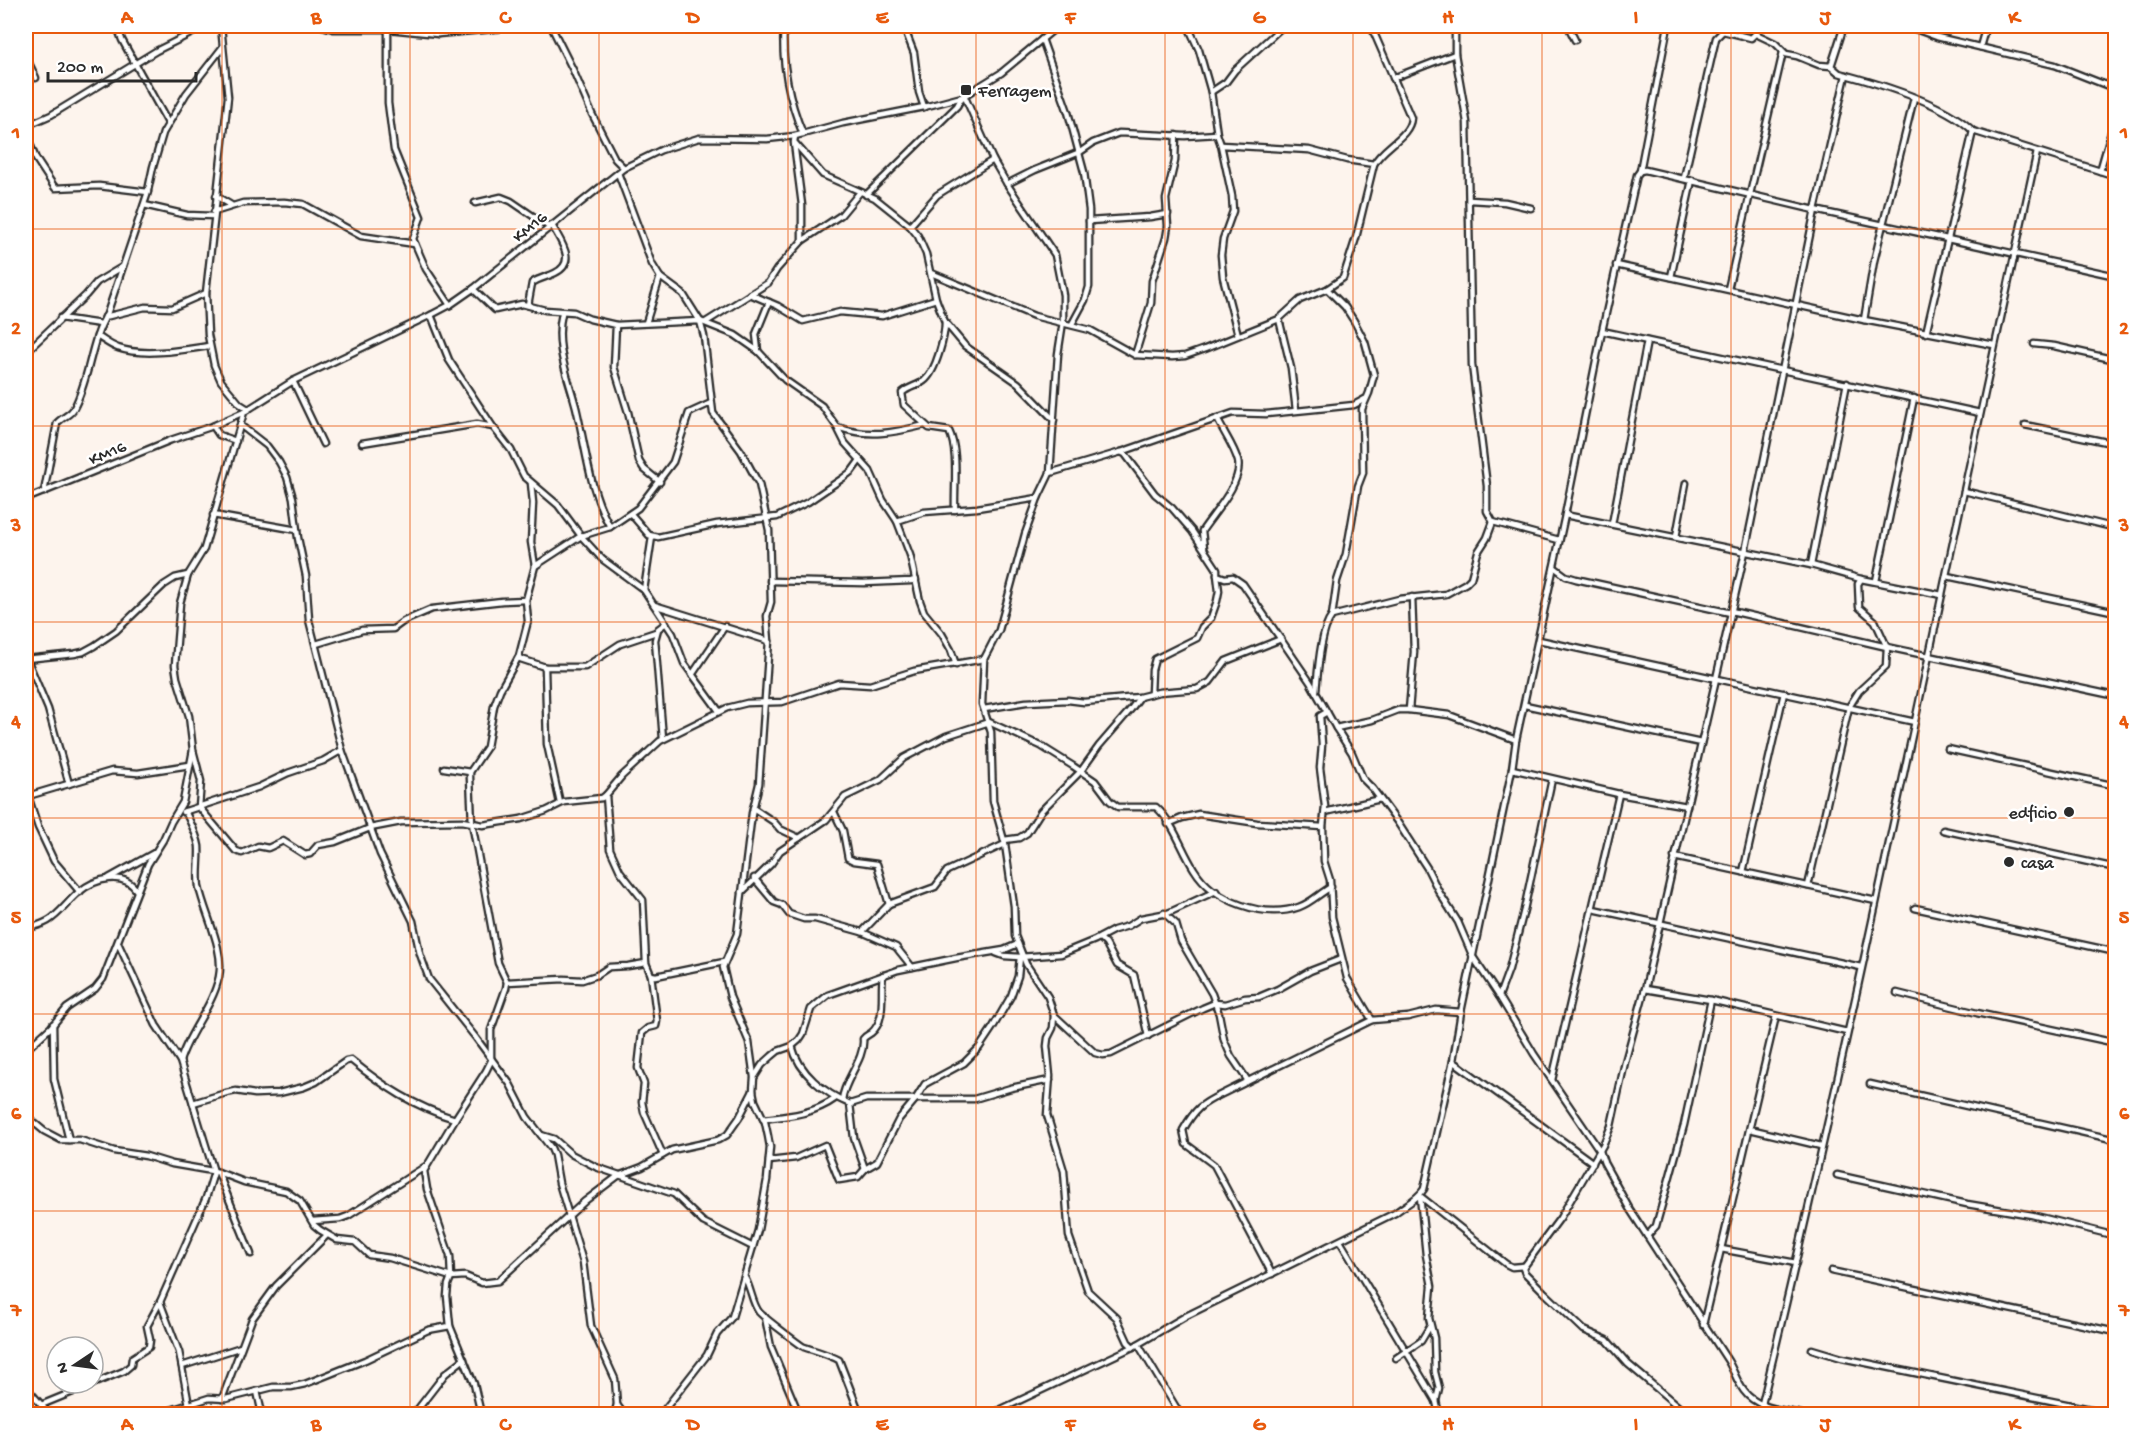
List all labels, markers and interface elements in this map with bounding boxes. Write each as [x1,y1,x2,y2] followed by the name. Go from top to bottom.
[120,8,135,31] text: A
[310,8,322,31] text: B
[499,8,513,31] text: C
[684,8,700,31] text: D
[876,8,890,31] text: E
[1064,8,1077,31] text: F
[1253,8,1267,31] text: G
[1442,8,1454,31] text: H
[1634,8,1639,31] text: I
[1819,8,1832,31] text: J
[2007,8,2022,31] text: K
[48,45,196,83] scale bar
[57,58,104,79] text: 200 m
[977,82,1052,103] place label: Ferragem
[959,83,973,97] marker: Ferragem
[11,123,20,146] text: 1
[2119,123,2128,146] text: 1
[509,207,553,248] street label: KM16
[11,319,21,342] text: 2
[2119,319,2129,342] text: 2
[86,437,131,472] street label: KM16
[10,516,21,539] text: 3
[2118,516,2129,539] text: 3
[10,712,21,735] text: 4
[2118,712,2129,735] text: 4
[2008,804,2057,825] place label: edficio
[2062,805,2076,819] marker: edficio
[2021,854,2055,875] place label: casa
[2002,855,2016,869] marker: casa
[11,908,22,931] text: 5
[2119,908,2130,931] text: 5
[11,1104,22,1127] text: 6
[2119,1104,2130,1127] text: 6
[10,1301,23,1324] text: 7
[2118,1301,2131,1324] text: 7
[45,1335,105,1395] north arrow
[53,1360,74,1375] text: N
[120,1415,135,1438] text: A
[310,1415,322,1438] text: B
[499,1415,513,1438] text: C
[684,1415,700,1438] text: D
[876,1415,890,1438] text: E
[1064,1415,1077,1438] text: F
[1253,1415,1267,1438] text: G
[1442,1415,1454,1438] text: H
[1634,1415,1639,1438] text: I
[1819,1415,1832,1438] text: J
[2007,1415,2022,1438] text: K

